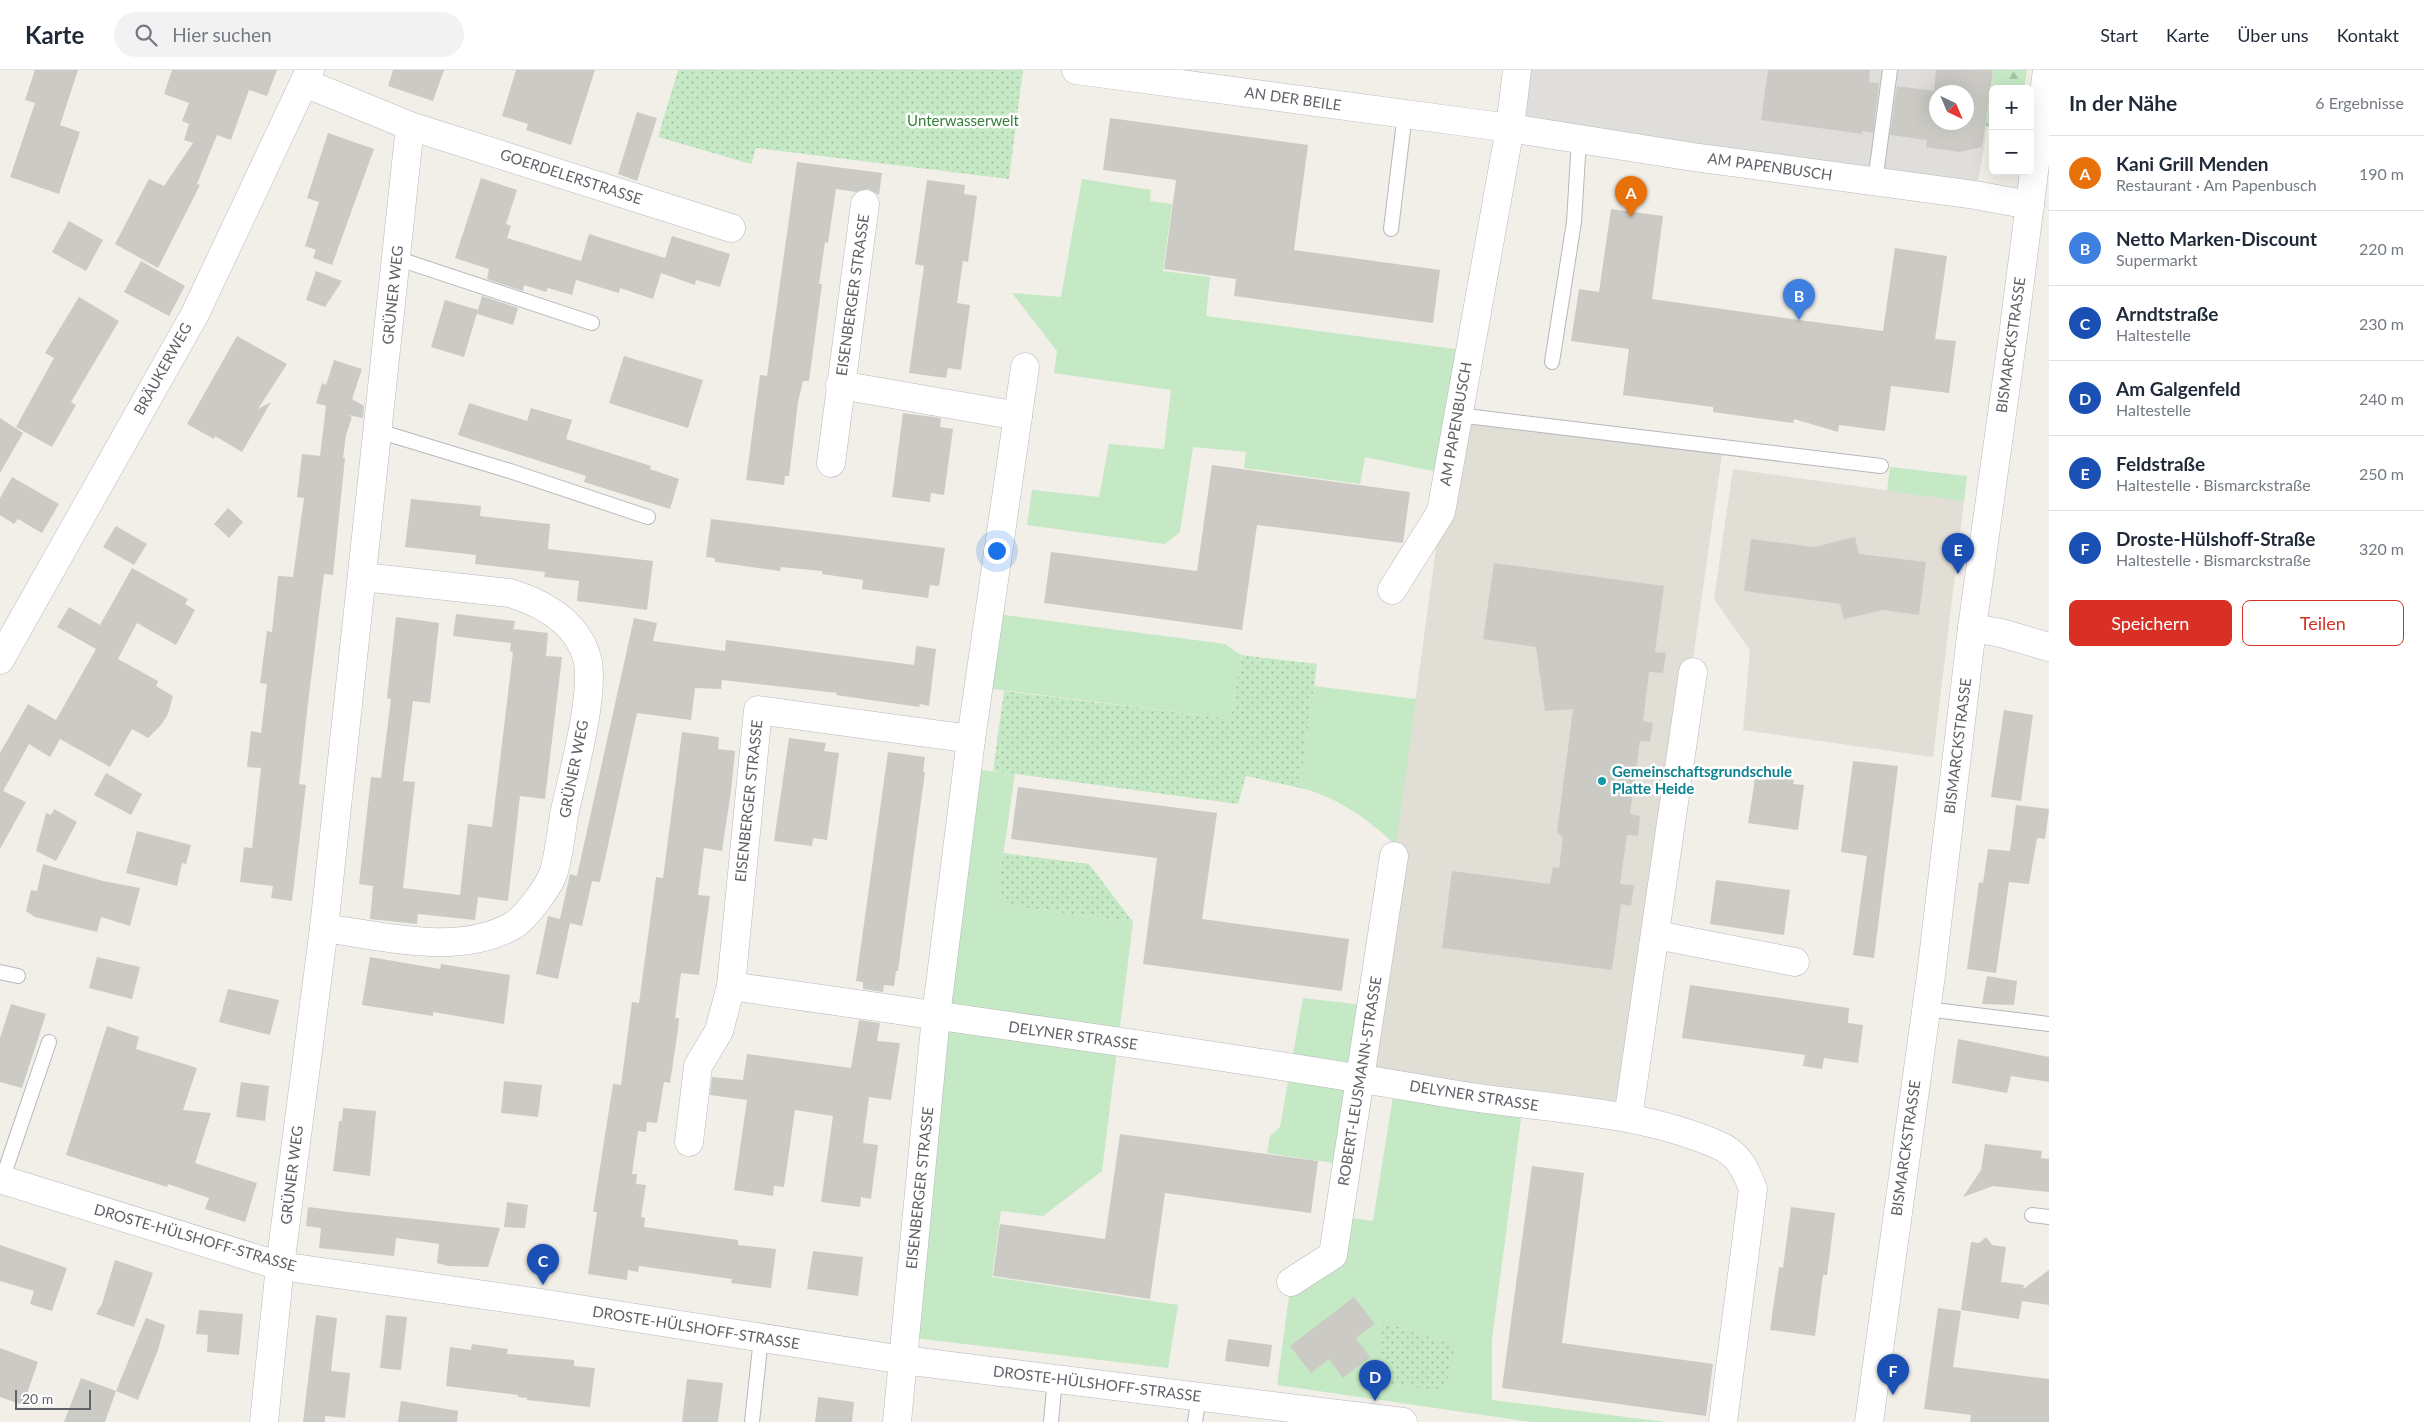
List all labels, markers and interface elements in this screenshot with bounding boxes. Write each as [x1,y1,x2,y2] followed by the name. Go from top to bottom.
[114,12,464,57] search box
[25,20,84,49] text: Karte
[132,21,160,49] icon: search
[172,23,272,46] text: Hier suchen
[2100,24,2138,46] text: Start
[2166,24,2209,46] text: Karte
[2237,24,2309,46] text: Über uns
[2337,24,2399,46] text: Kontakt
[1244,82,1343,114] street label: AN DER BEILE
[1929,85,1974,130] north arrow
[1989,85,2034,175] map controls
[1989,85,2034,130] button: +
[2069,90,2177,115] text: In der Nähe
[2315,93,2404,112] text: 6 Ergebnisse
[907,111,1020,129] park label: Unterwasserwelt
[1989,130,2034,175] button: −
[498,145,645,208] street label: GOERDELERSTRASSE
[1707,148,1834,184] street label: AM PAPENBUSCH
[2116,152,2269,175] text: Kani Grill Menden
[2079,164,2091,183] text: A
[2359,164,2404,183] text: 190 m
[2116,175,2317,194] text: Restaurant · Am Papenbusch
[1615,176,1647,217] pin: A
[832,213,872,377] street label: EISENBERGER STRASSE
[2116,227,2317,250] text: Netto Marken-Discount
[2080,239,2090,258] text: B
[2359,239,2404,258] text: 220 m
[378,244,406,345] street label: GRÜNER WEG
[2116,250,2197,269] text: Supermarkt
[1992,276,2028,414] street label: BISMARCKSTRASSE
[1783,279,1815,320] pin: B
[2116,302,2218,325] text: Arndtstraße
[2080,314,2090,333] text: C
[2359,314,2404,333] text: 230 m
[129,319,195,418] street label: BRÄUKERWEG
[2116,325,2191,344] text: Haltestelle
[1435,360,1475,487] street label: AM PAPENBUSCH
[2116,377,2241,400] text: Am Galgenfeld
[2079,389,2091,408] text: D
[2359,389,2404,408] text: 240 m
[2116,400,2191,419] text: Haltestelle
[2116,452,2205,475] text: Feldstraße
[2080,464,2090,483] text: E
[2359,464,2404,483] text: 250 m
[2116,475,2311,494] text: Haltestelle · Bismarckstraße
[2116,527,2315,550] text: Droste-Hülshoff-Straße
[1942,533,1974,574] pin: E
[984,538,1010,564] your location
[2080,539,2090,558] text: F
[2359,539,2404,558] text: 320 m
[2116,550,2311,569] text: Haltestelle · Bismarckstraße
[2069,600,2232,646] button: Speichern
[2242,600,2404,646] button: Teilen
[1940,677,1974,815] street label: BISMARCKSTRASSE
[555,718,591,819] street label: GRÜNER WEG
[731,719,765,883] street label: EISENBERGER STRASSE
[1612,762,1792,797] place label: Gemeinschaftsgrundschule Platte Heide
[1596,775,1608,787] marker: Gemeinschaftsgrundschule Platte Heide
[1334,975,1384,1187] street label: ROBERT-LEUSMANN-STRASSE
[1007,1017,1139,1053] street label: DELYNER STRASSE
[1408,1076,1540,1114] street label: DELYNER STRASSE
[1887,1079,1923,1217] street label: BISMARCKSTRASSE
[902,1106,936,1270] street label: EISENBERGER STRASSE
[276,1124,306,1225] street label: GRÜNER WEG
[92,1200,298,1275] street label: DROSTE-HÜLSHOFF-STRASSE
[527,1244,559,1285] pin: C
[591,1302,801,1352] street label: DROSTE-HÜLSHOFF-STRASSE
[1877,1354,1909,1395] pin: F
[1359,1360,1391,1401] pin: D
[992,1361,1202,1405] street label: DROSTE-HÜLSHOFF-STRASSE
[15,1387,91,1410] scale bar
[22,1390,53,1407] text: 20 m

